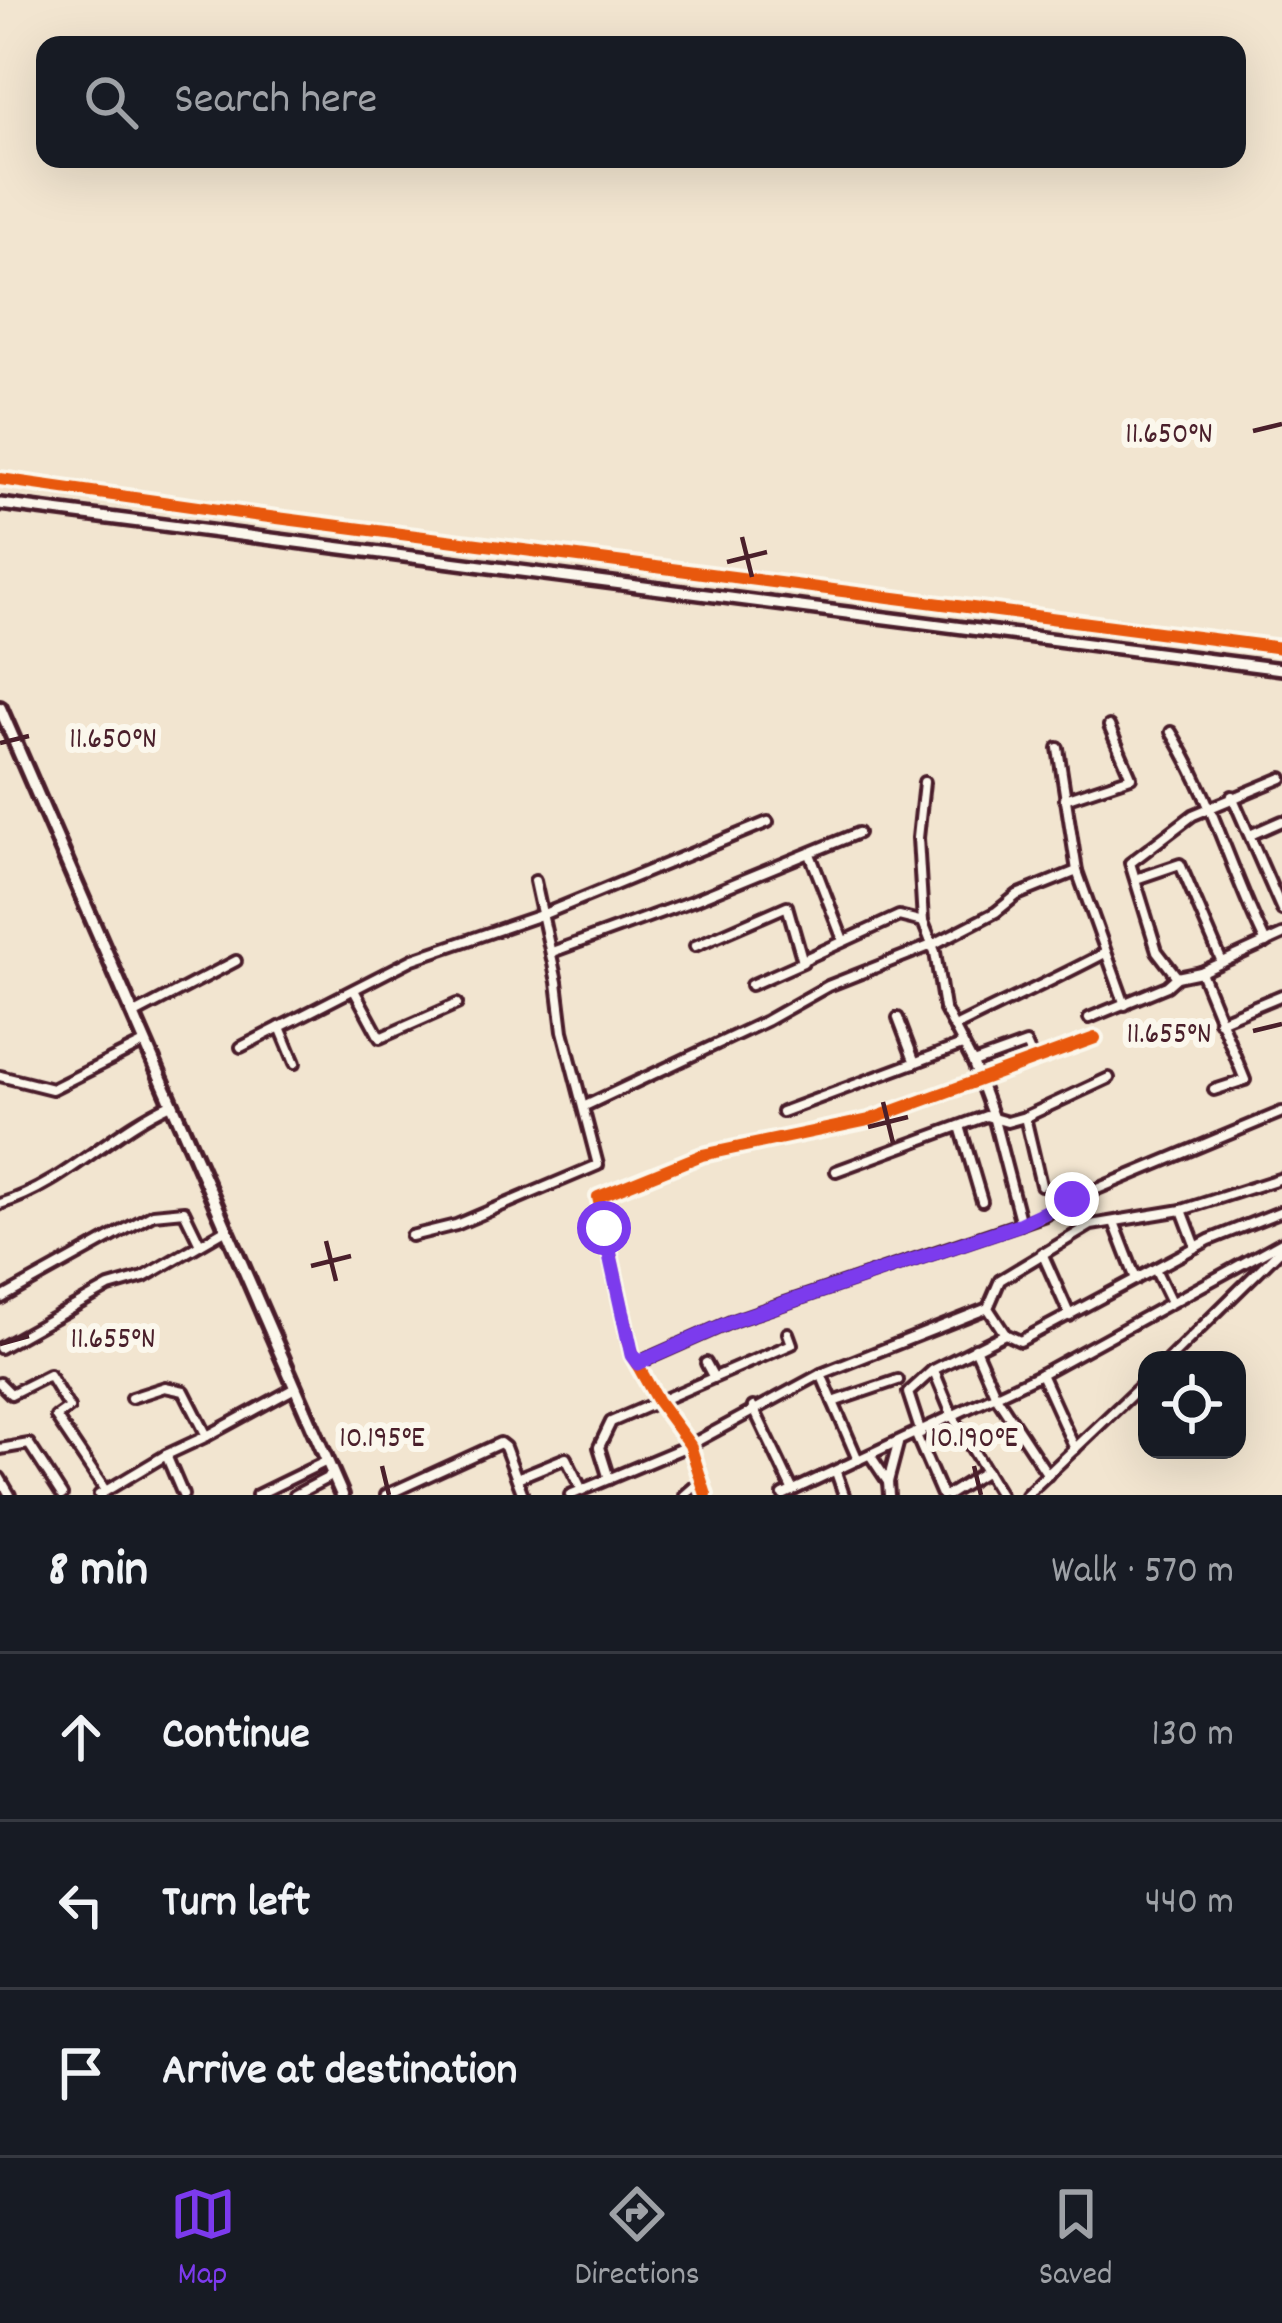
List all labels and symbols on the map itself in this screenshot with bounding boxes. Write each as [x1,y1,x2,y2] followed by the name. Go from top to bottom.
[1125,415,1213,458] text: 11.650°N
[69,720,157,763] text: 11.650°N
[1126,1015,1212,1058] text: 11.655°N
[1045,1172,1099,1226] route end
[577,1201,631,1255] route start
[70,1320,156,1363] text: 11.655°N
[339,1419,425,1462] text: 10.195°E
[930,1419,1018,1462] text: 10.190°E

